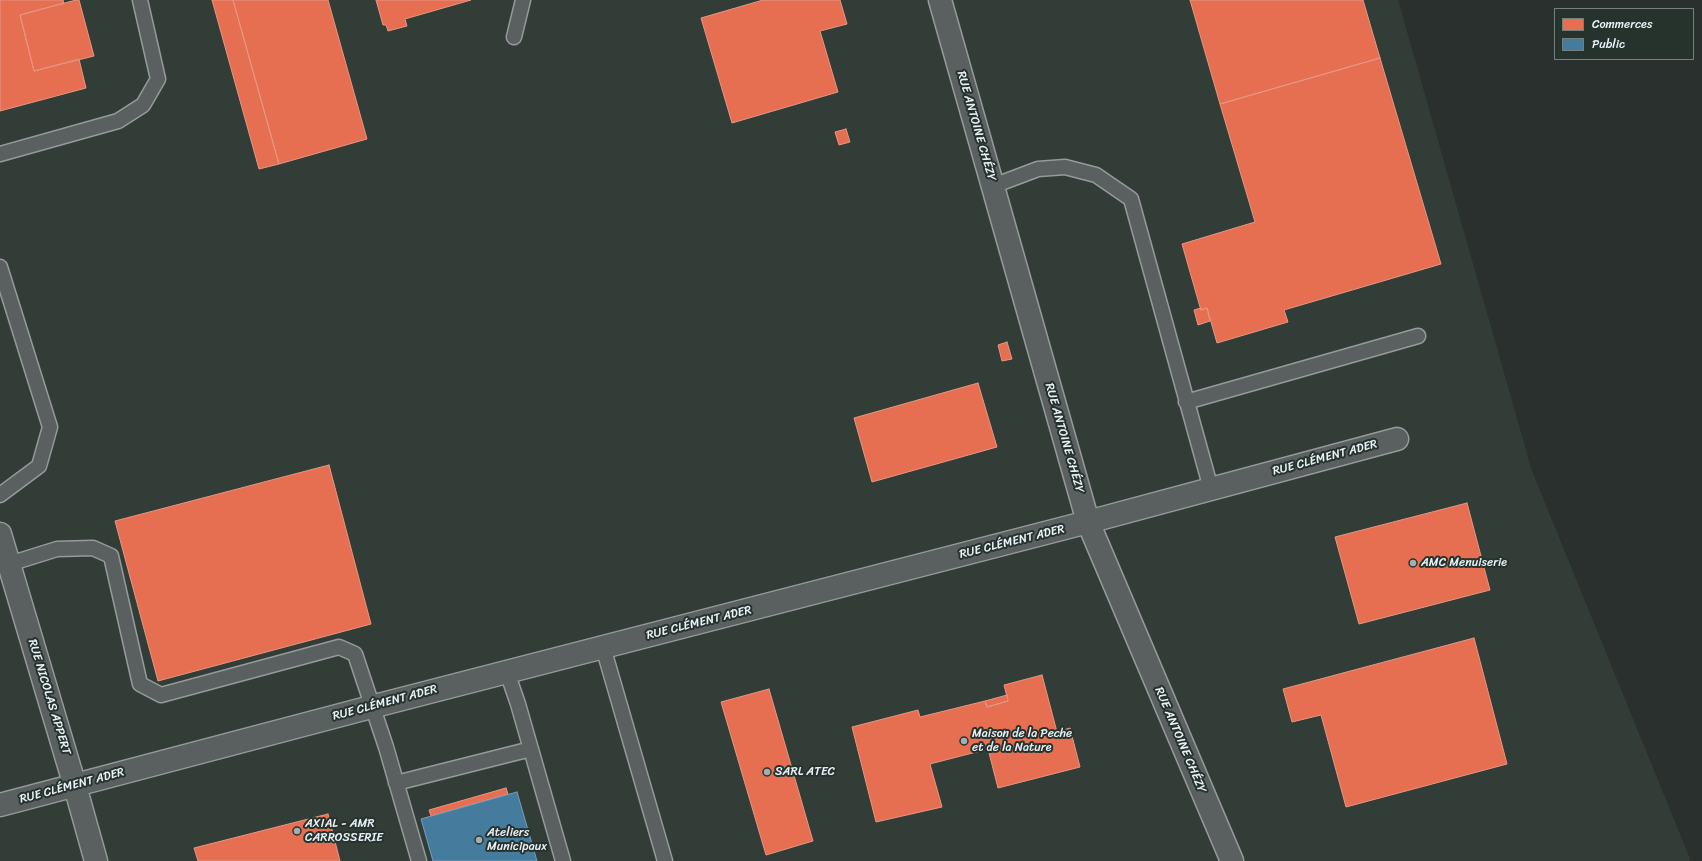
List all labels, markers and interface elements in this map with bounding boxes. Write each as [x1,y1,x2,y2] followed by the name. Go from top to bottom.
[1554,8,1694,60] legend
[1592,13,1652,35] text: Commerces
[1592,33,1625,55] text: Public
[953,69,999,183] street label: RUE ANTOINE CHÉZY
[1041,381,1087,495] street label: RUE ANTOINE CHÉZY
[1271,437,1379,479] street label: RUE CLÉMENT ADER
[958,522,1066,562] street label: RUE CLÉMENT ADER
[1421,556,1507,570] place label: AMC Menuiserie
[1408,558,1418,568] marker: AMC Menuiserie
[645,603,753,643] street label: RUE CLÉMENT ADER
[25,638,73,756] street label: RUE NICOLAS APPERT
[331,682,439,724] street label: RUE CLÉMENT ADER
[1151,685,1209,795] street label: RUE ANTOINE CHÉZY
[972,727,1072,755] place label: Maison de la Peche et de la Nature
[959,736,969,746] marker: Maison de la Peche et de la Nature
[18,765,126,807] street label: RUE CLÉMENT ADER
[775,765,835,779] place label: SARL ATEC
[762,767,772,777] marker: SARL ATEC
[305,817,383,845] place label: AXIAL - AMR CARROSSERIE
[292,826,302,836] marker: AXIAL - AMR CARROSSERIE
[487,826,547,854] place label: Ateliers Municipaux
[474,835,484,845] marker: Ateliers Municipaux

